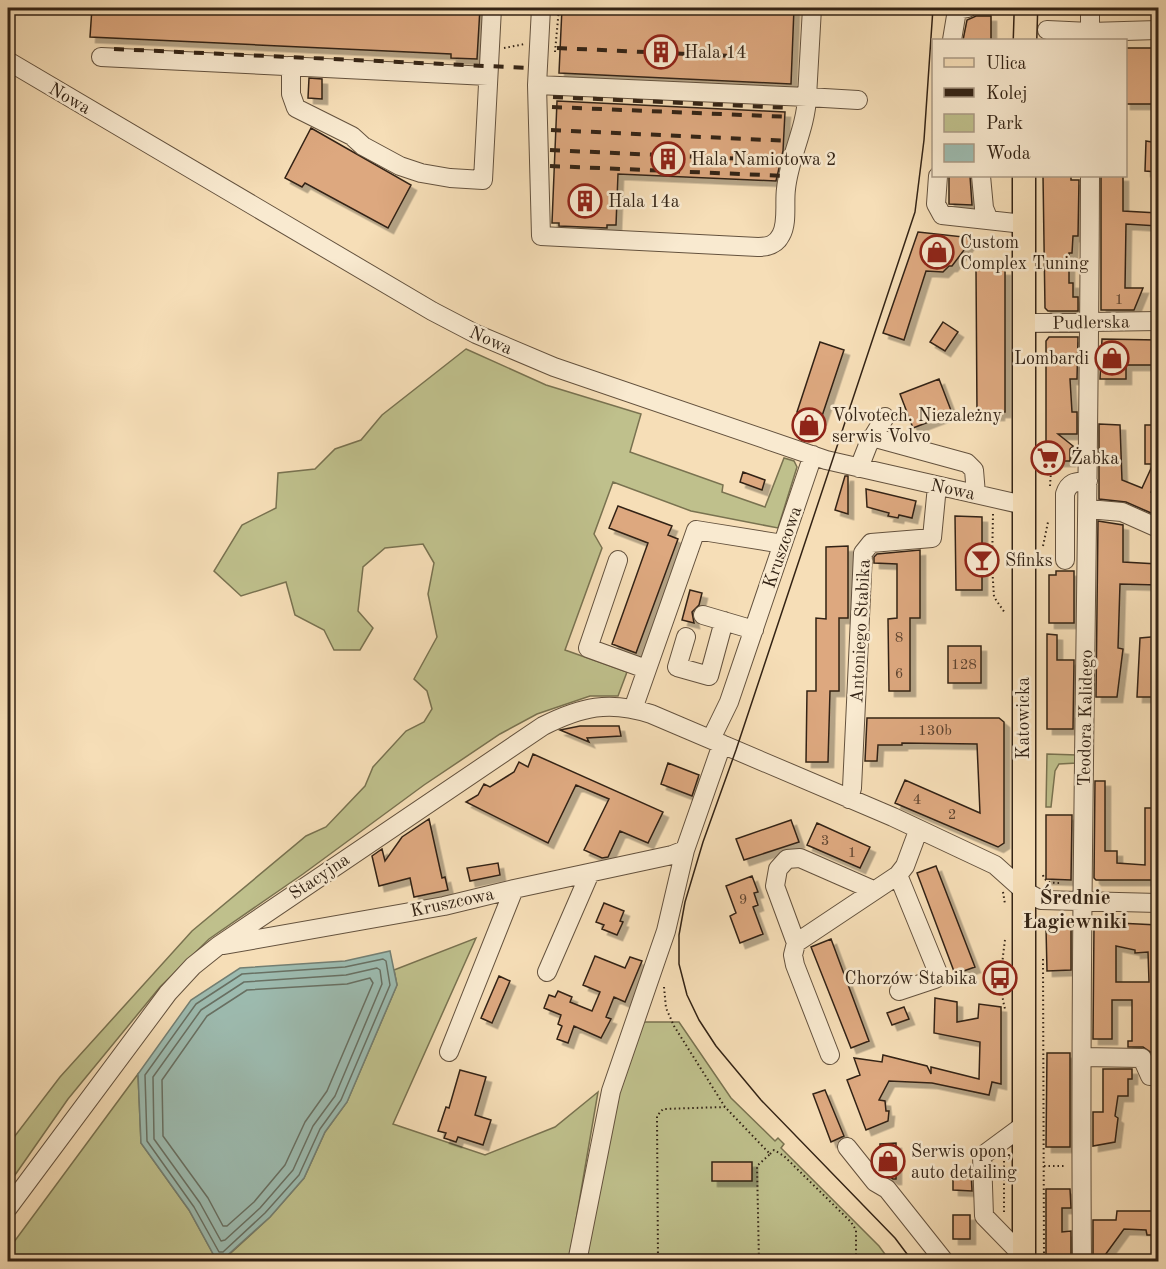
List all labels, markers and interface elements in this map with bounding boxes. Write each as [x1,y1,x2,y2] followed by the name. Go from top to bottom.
[643,34,679,70] building icon: Hala 14
[932,39,1127,177] legend
[684,44,747,62] place label: Hala 14
[986,55,1027,73] text: Ulica
[46,80,93,118] street label: Nowa
[986,85,1027,103] text: Kolej
[986,115,1023,133] text: Park
[650,141,686,177] building icon: Hala Namiotowa 2
[986,145,1031,163] text: Woda
[691,151,836,169] place label: Hala Namiotowa 2
[567,183,603,219] building icon: Hala 14a
[608,193,680,211] place label: Hala 14a
[919,234,955,270] shop icon: Custom Complex Tuning
[960,234,1089,273] place label: Custom Complex Tuning
[1115,293,1123,308] house number: 1
[1052,313,1130,333] street label: Pudlerska
[466,324,515,358] street label: Nowa
[1094,340,1130,376] shop icon: Lombardi
[1014,350,1089,368] place label: Lombardi
[791,407,827,443] shop icon: Volvotech. Niezależny serwis Volvo
[832,407,1002,446] place label: Volvotech. Niezależny serwis Volvo
[1030,440,1066,476] supermarket icon: Żabka
[1071,447,1119,468] place label: Żabka
[929,477,977,503] street label: Nowa
[761,504,805,590] street label: Kruszcowa
[964,542,1000,578] bar icon: Sfinks
[1005,552,1053,570] place label: Sfinks
[848,559,874,703] street label: Antoniego Stabika
[895,631,903,646] house number: 8
[1076,649,1096,787] street label: Teodora Kalidego
[951,658,977,673] house number: 128
[895,667,903,682] house number: 6
[1015,677,1033,759] street label: Katowicka
[918,724,952,739] house number: 130b
[913,793,921,808] house number: 4
[948,808,956,823] house number: 2
[821,834,829,849] house number: 3
[848,846,856,861] house number: 1
[286,850,353,903] street label: Stacyjna
[1023,884,1127,933] district label: Średnie Łagiewniki
[409,885,496,921] street label: Kruszcowa
[739,893,747,908] house number: 9
[982,960,1018,996] bus stop icon: Chorzów Stabika
[845,970,977,988] place label: Chorzów Stabika
[870,1143,906,1179] shop icon: Serwis opon, auto detailing
[911,1143,1017,1182] place label: Serwis opon, auto detailing

